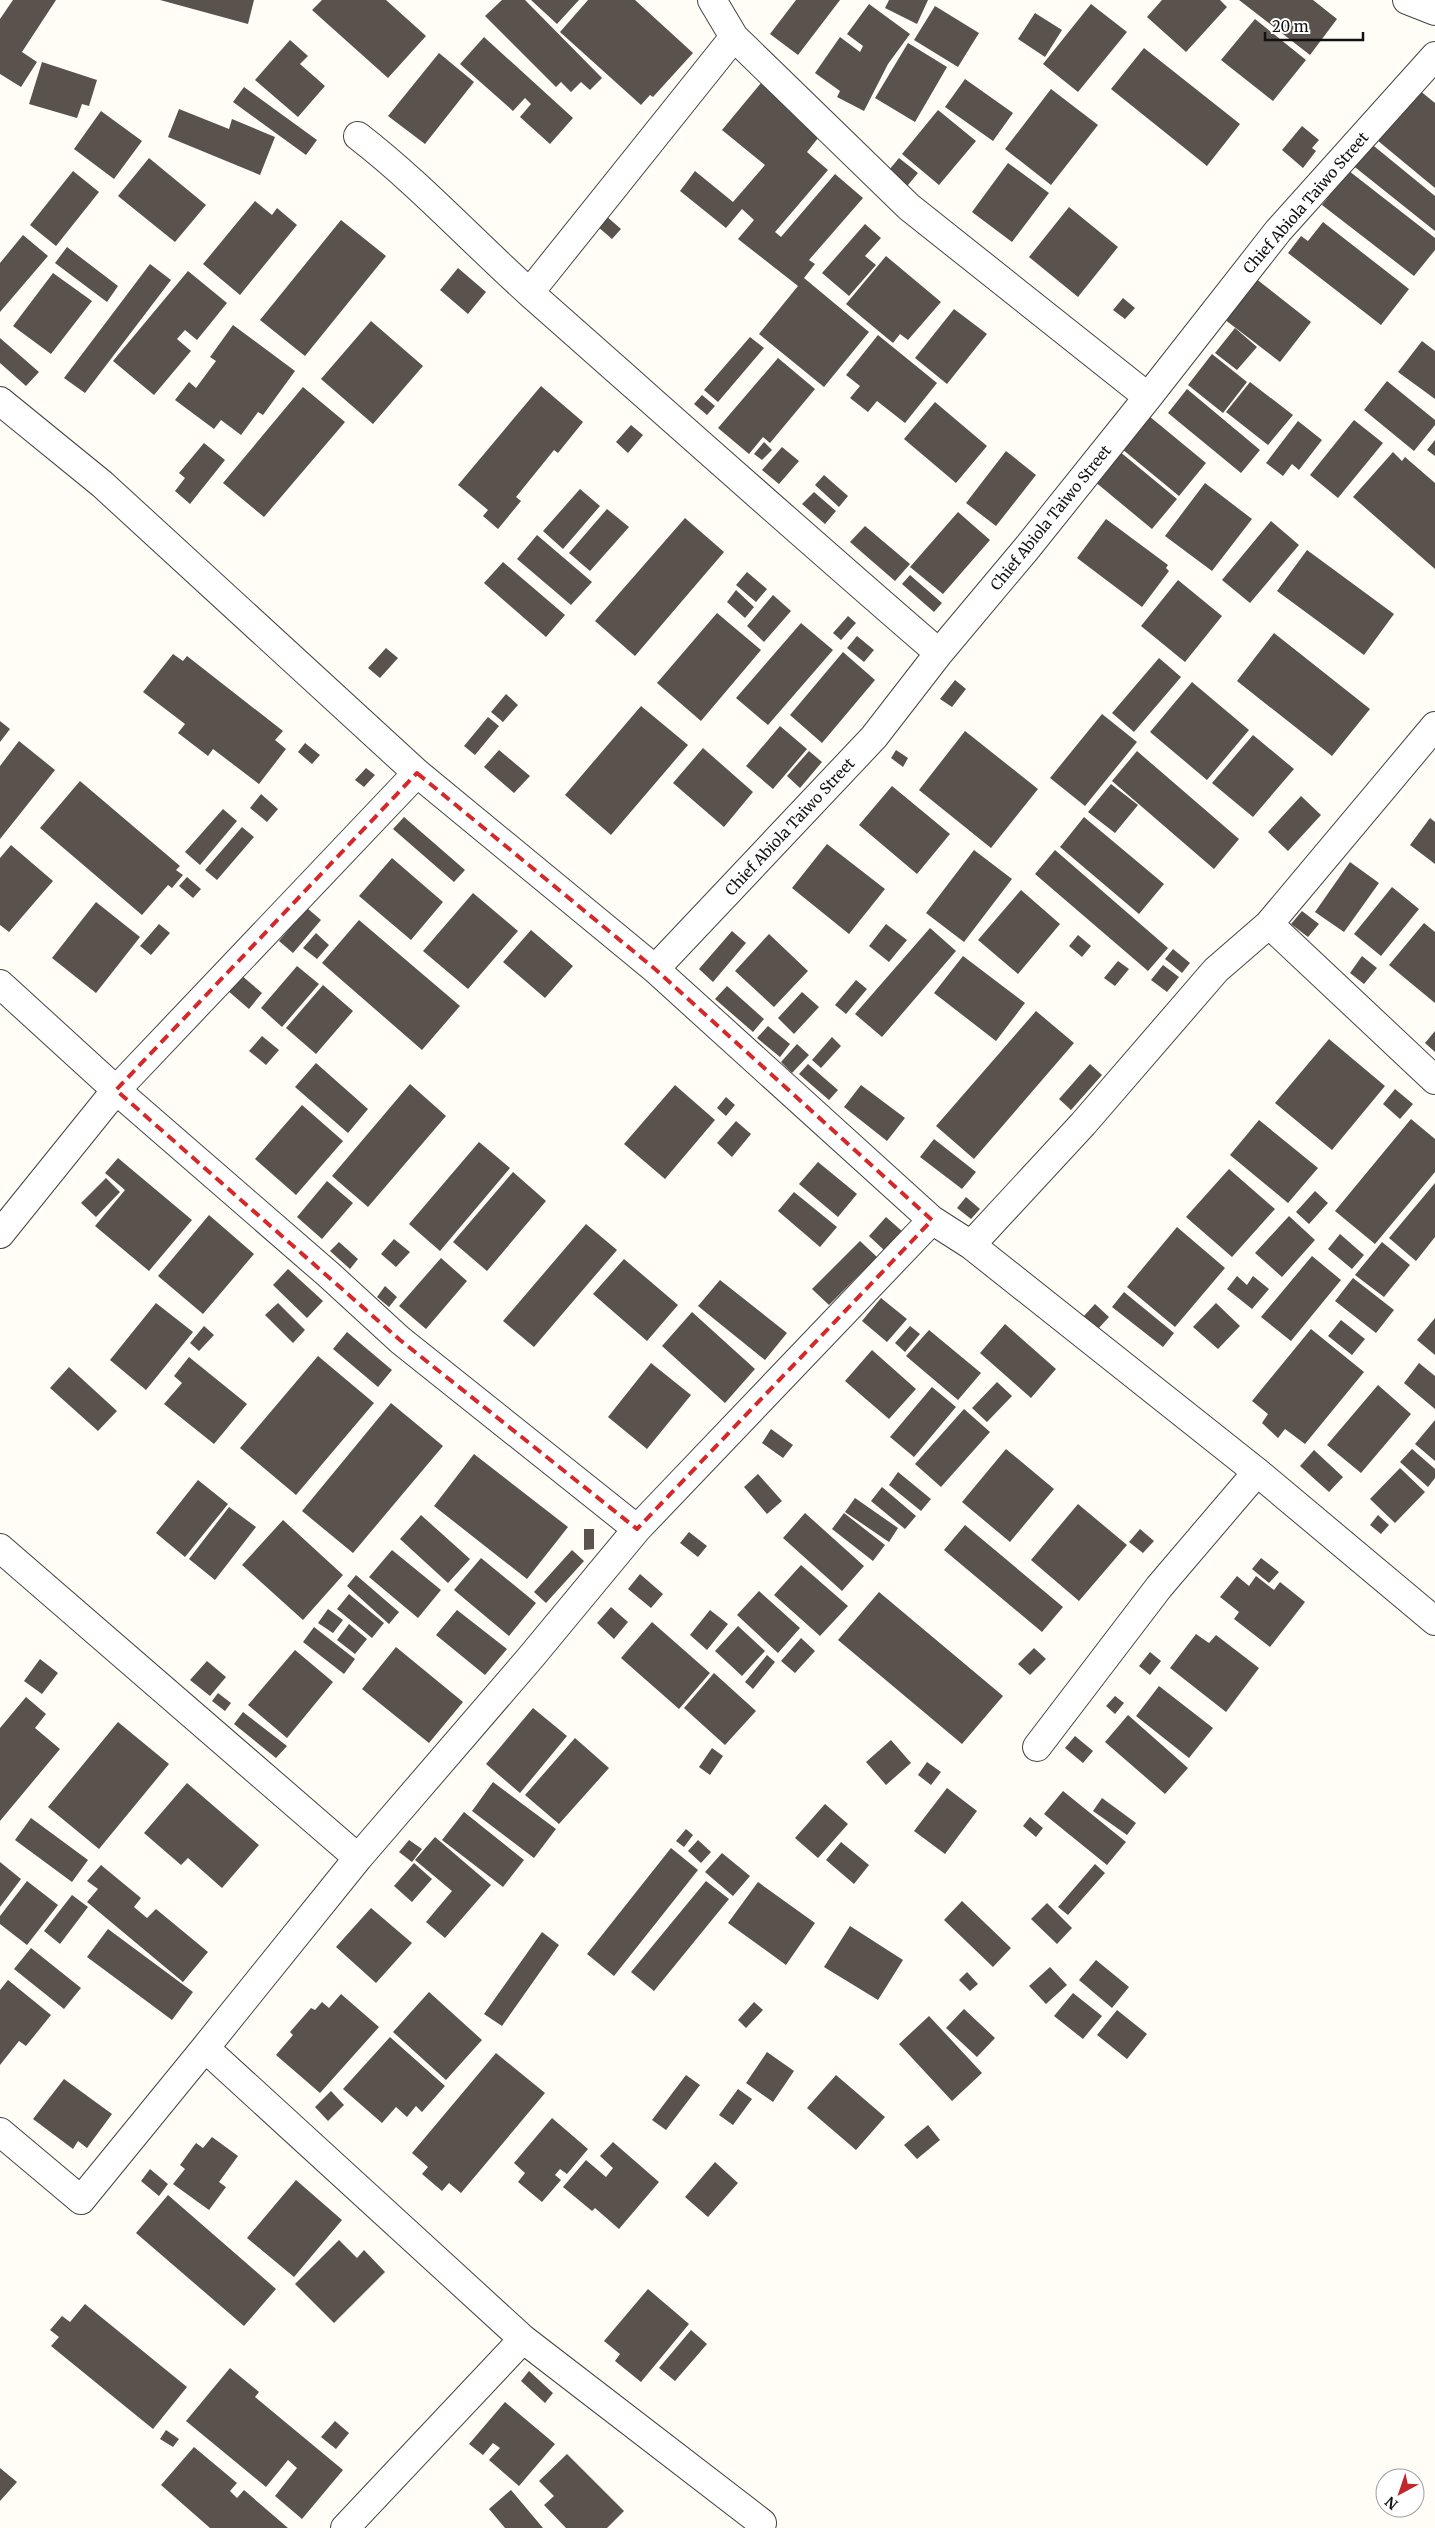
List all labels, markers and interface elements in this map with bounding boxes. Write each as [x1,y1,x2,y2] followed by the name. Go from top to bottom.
[1265,10,1362,42] scale bar
[1272,17,1309,36] text: 20 m
[1239,128,1372,277] street label: Chief Abiola Taiwo Street
[986,441,1115,594] street label: Chief Abiola Taiwo Street
[721,754,859,899] street label: Chief Abiola Taiwo Street
[1375,2468,1425,2518] north arrow
[1382,2493,1402,2513] text: N

